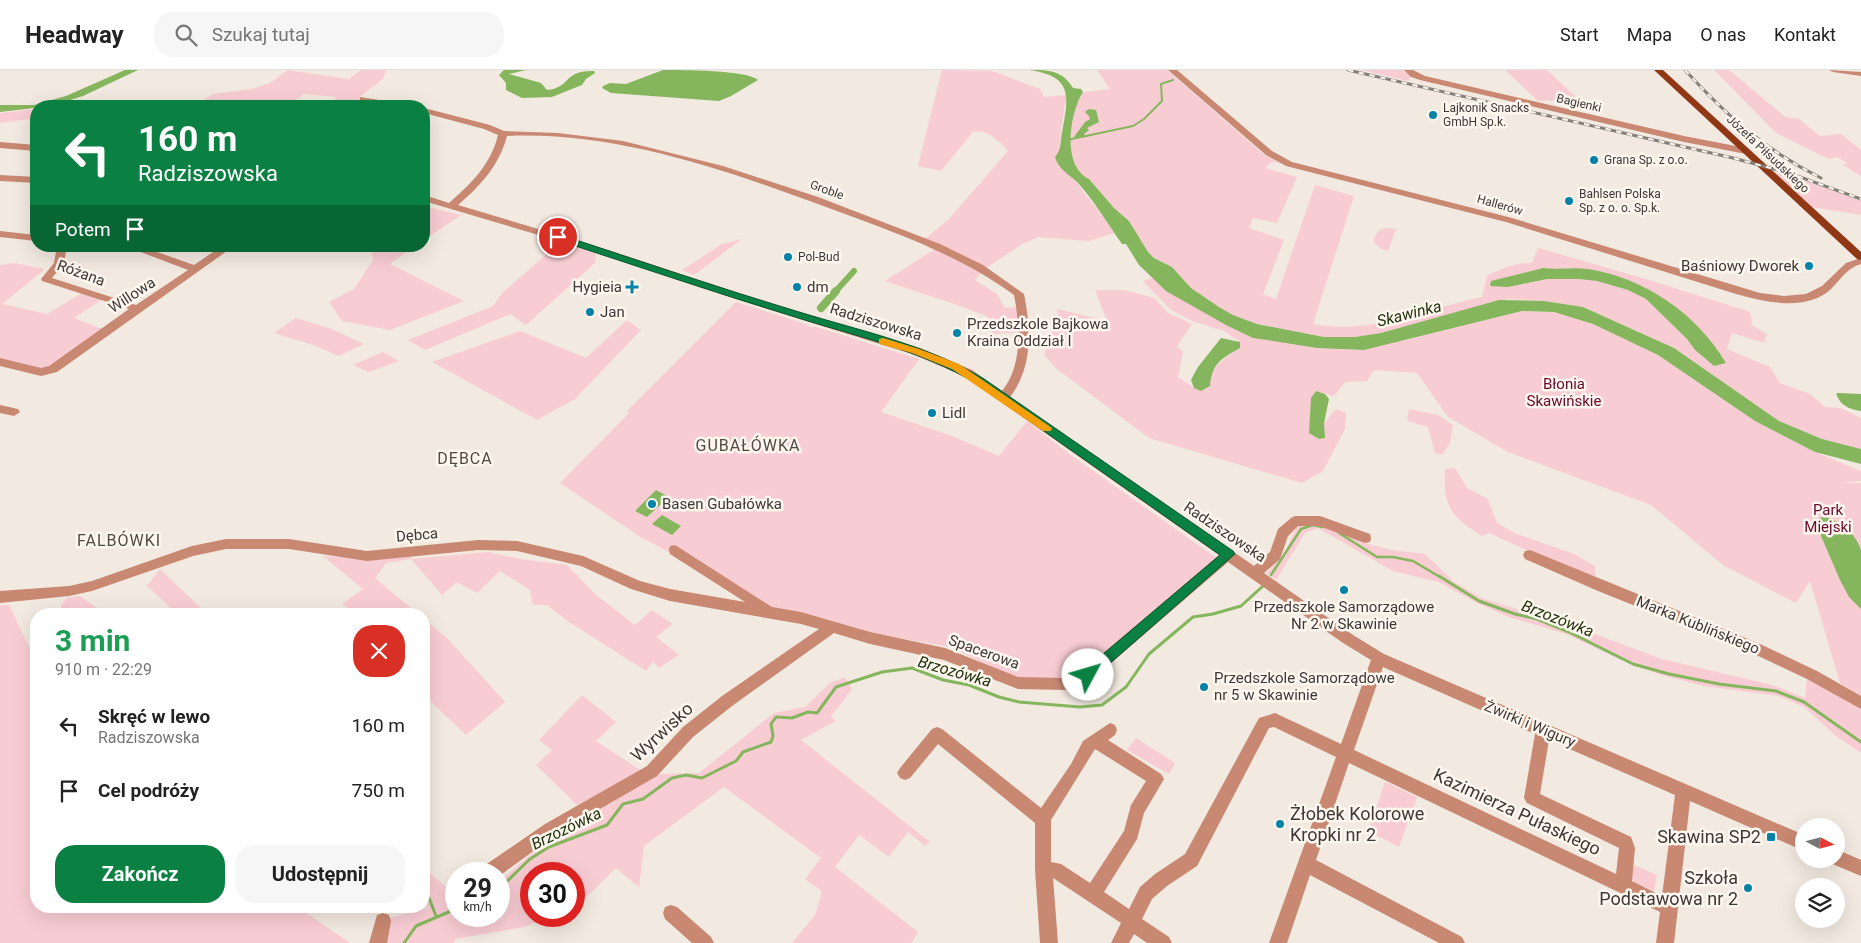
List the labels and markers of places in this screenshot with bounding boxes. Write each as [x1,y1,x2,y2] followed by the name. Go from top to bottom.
[1443,101,1529,129] place label: Lajkonik Snacks GmbH Sp.k.
[1427,109,1439,121] marker: Lajkonik Snacks GmbH Sp.k.
[1604,153,1688,167] place label: Grana Sp. z o.o.
[1588,154,1600,166] marker: Grana Sp. z o.o.
[1579,187,1661,215] place label: Bahlsen Polska Sp. z o. o. Sp.k.
[1563,195,1575,207] marker: Bahlsen Polska Sp. z o. o. Sp.k.
[537,216,579,258] pin
[798,250,839,264] place label: Pol-Bud
[782,251,794,263] marker: Pol-Bud
[1681,257,1799,275] place label: Baśniowy Dworek
[1803,260,1815,272] marker: Baśniowy Dworek
[572,278,622,296] place label: Hygieia
[807,278,829,296] place label: dm
[626,281,638,293] marker: Hygieia
[791,281,803,293] marker: dm
[600,303,625,321] place label: Jan
[584,306,596,318] marker: Jan
[967,315,1109,350] place label: Przedszkole Bajkowa Kraina Oddział I
[951,327,963,339] marker: Przedszkole Bajkowa Kraina Oddział I
[942,404,966,422] place label: Lidl
[926,407,938,419] marker: Lidl
[662,495,782,513] place label: Basen Gubałówka
[646,498,658,510] marker: Basen Gubałówka
[1338,584,1350,596] marker: Przedszkole Samorządowe Nr 2 w Skawinie
[1254,598,1434,633] place label: Przedszkole Samorządowe Nr 2 w Skawinie
[1214,669,1395,704] place label: Przedszkole Samorządowe nr 5 w Skawinie
[1198,681,1210,693] marker: Przedszkole Samorządowe nr 5 w Skawinie
[1290,803,1424,845] place label: Żłobek Kolorowe Kropki nr 2
[1274,818,1286,830] marker: Żłobek Kolorowe Kropki nr 2
[1657,826,1761,847] place label: Skawina SP2
[1765,831,1777,843] marker: Skawina SP2
[1599,867,1738,909] place label: Szkoła Podstawowa nr 2
[1742,882,1754,894] marker: Szkoła Podstawowa nr 2

